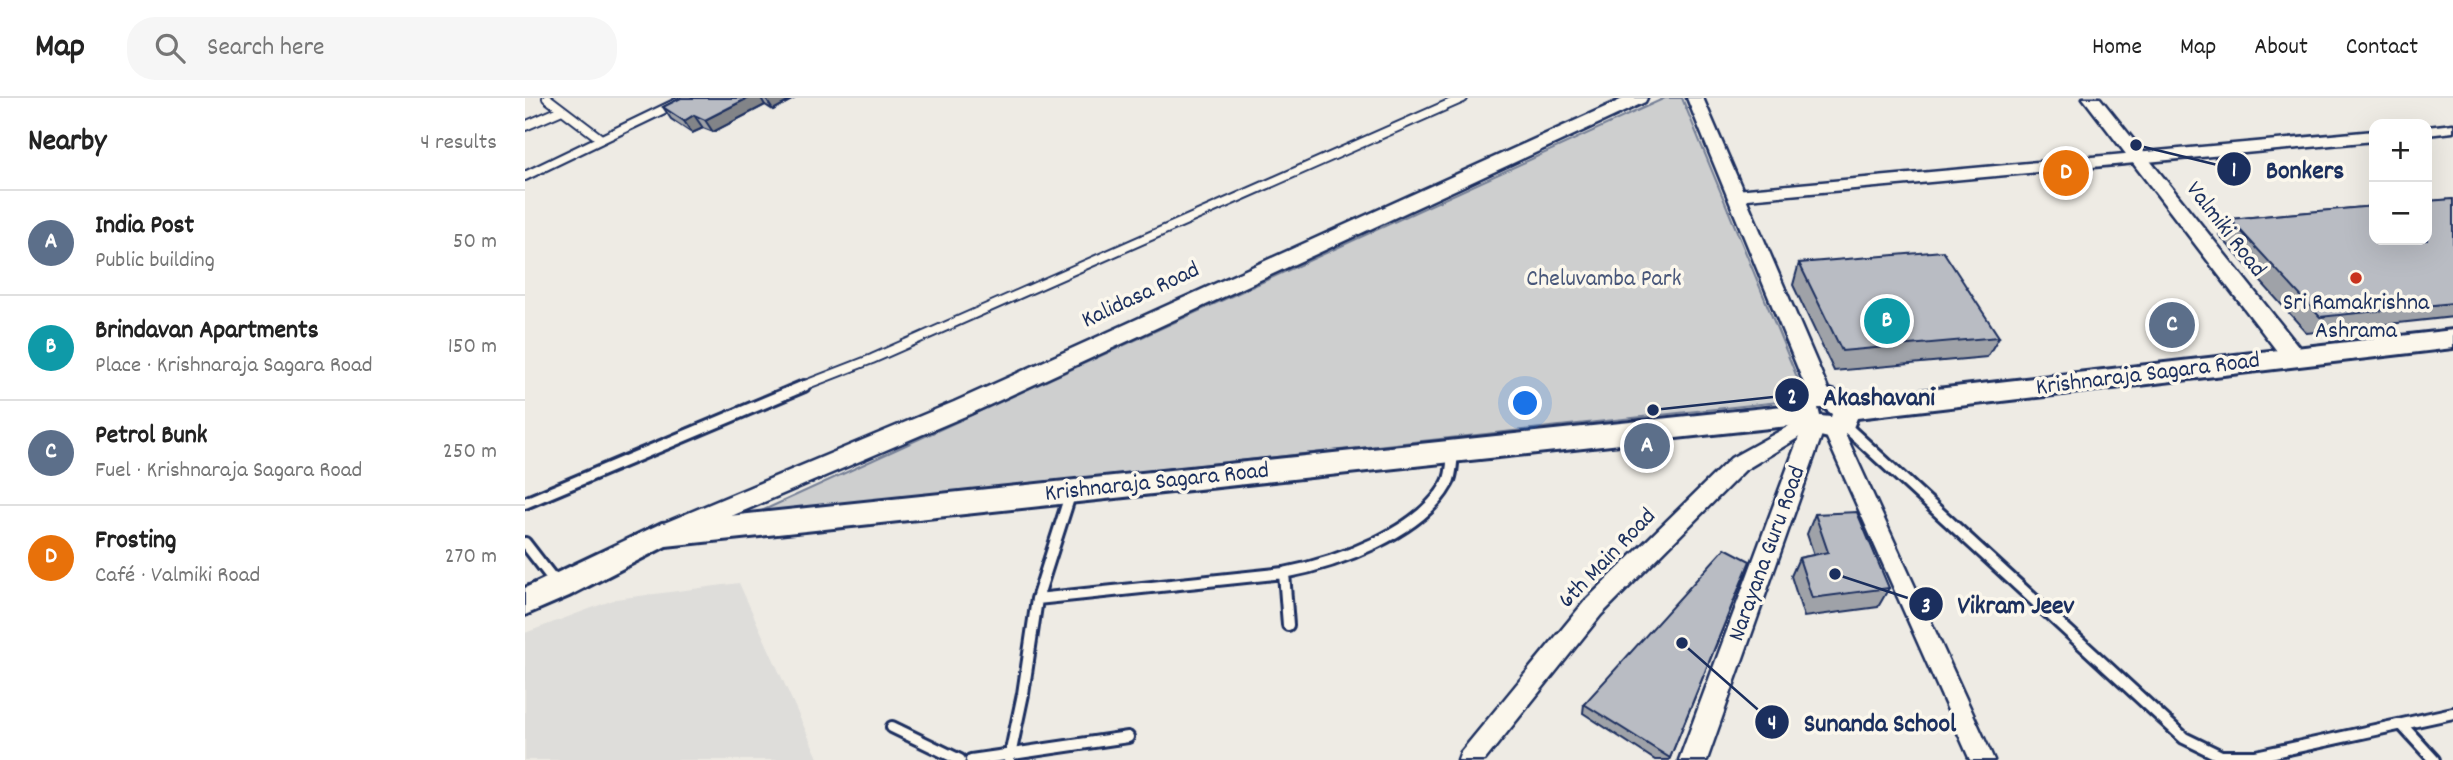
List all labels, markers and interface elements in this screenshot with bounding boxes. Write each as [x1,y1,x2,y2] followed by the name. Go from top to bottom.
[127,17,617,80] search box
[35,25,85,72] text: Map
[151,29,189,67] icon: search
[207,30,325,67] text: Search here
[2092,31,2142,65] text: Home
[2180,31,2216,65] text: Map
[2254,31,2308,65] text: About
[2346,31,2418,65] text: Contact
[2369,119,2432,245] map controls
[2369,119,2432,182] button: +
[28,122,106,165] text: Nearby
[420,127,497,160] text: 4 results
[2217,145,2358,192] callout: Bonkers
[2043,147,2089,199] pin: D
[2266,154,2344,191] text: Bonkers
[2232,157,2236,187] text: 1
[2177,175,2273,285] street label: Valmiki Road
[2369,182,2432,245] button: −
[95,208,194,245] text: India Post
[45,226,57,259] text: A
[453,226,497,259] text: 50 m
[95,245,215,278] text: Public building
[1076,254,1206,338] street label: Kalidasa Road
[1526,263,1682,297] park label: Cheluvamba Park
[2348,270,2364,286] marker: Sri Ramakrishna Ashrama
[2283,287,2430,349] place label: Sri Ramakrishna Ashrama
[1864,295,1910,347] pin: B
[2149,299,2195,351] pin: C
[95,313,319,350] text: Brindavan Apartments
[46,331,56,364] text: B
[448,331,497,364] text: 150 m
[2034,344,2262,406] street label: Krishnaraja Sagara Road
[95,350,373,383] text: Place · Krishnaraja Sagara Road
[1774,372,1949,419] callout: Akashavani
[1823,381,1935,418] text: Akashavani
[1787,384,1797,414] text: 2
[1508,386,1542,420] your location
[95,418,207,455] text: Petrol Bunk
[1624,420,1670,472] pin: A
[45,436,57,469] text: C
[443,436,497,469] text: 250 m
[1043,454,1271,512] street label: Krishnaraja Sagara Road
[95,455,362,488] text: Fuel · Krishnaraja Sagara Road
[1721,462,1815,646] street label: Narayana Guru Road
[1551,501,1665,617] street label: 6th Main Road
[95,523,177,560] text: Frosting
[45,541,57,574] text: D
[445,541,497,574] text: 270 m
[95,560,260,593] text: Café · Valmiki Road
[1909,581,2088,628] callout: Vikram Jeev
[1958,589,2075,626] text: Vikram Jeev
[1921,593,1931,623] text: 3
[1755,698,1970,745] callout: Sunanda School
[1804,707,1957,744] text: Sunanda School
[1768,710,1776,740] text: 4

